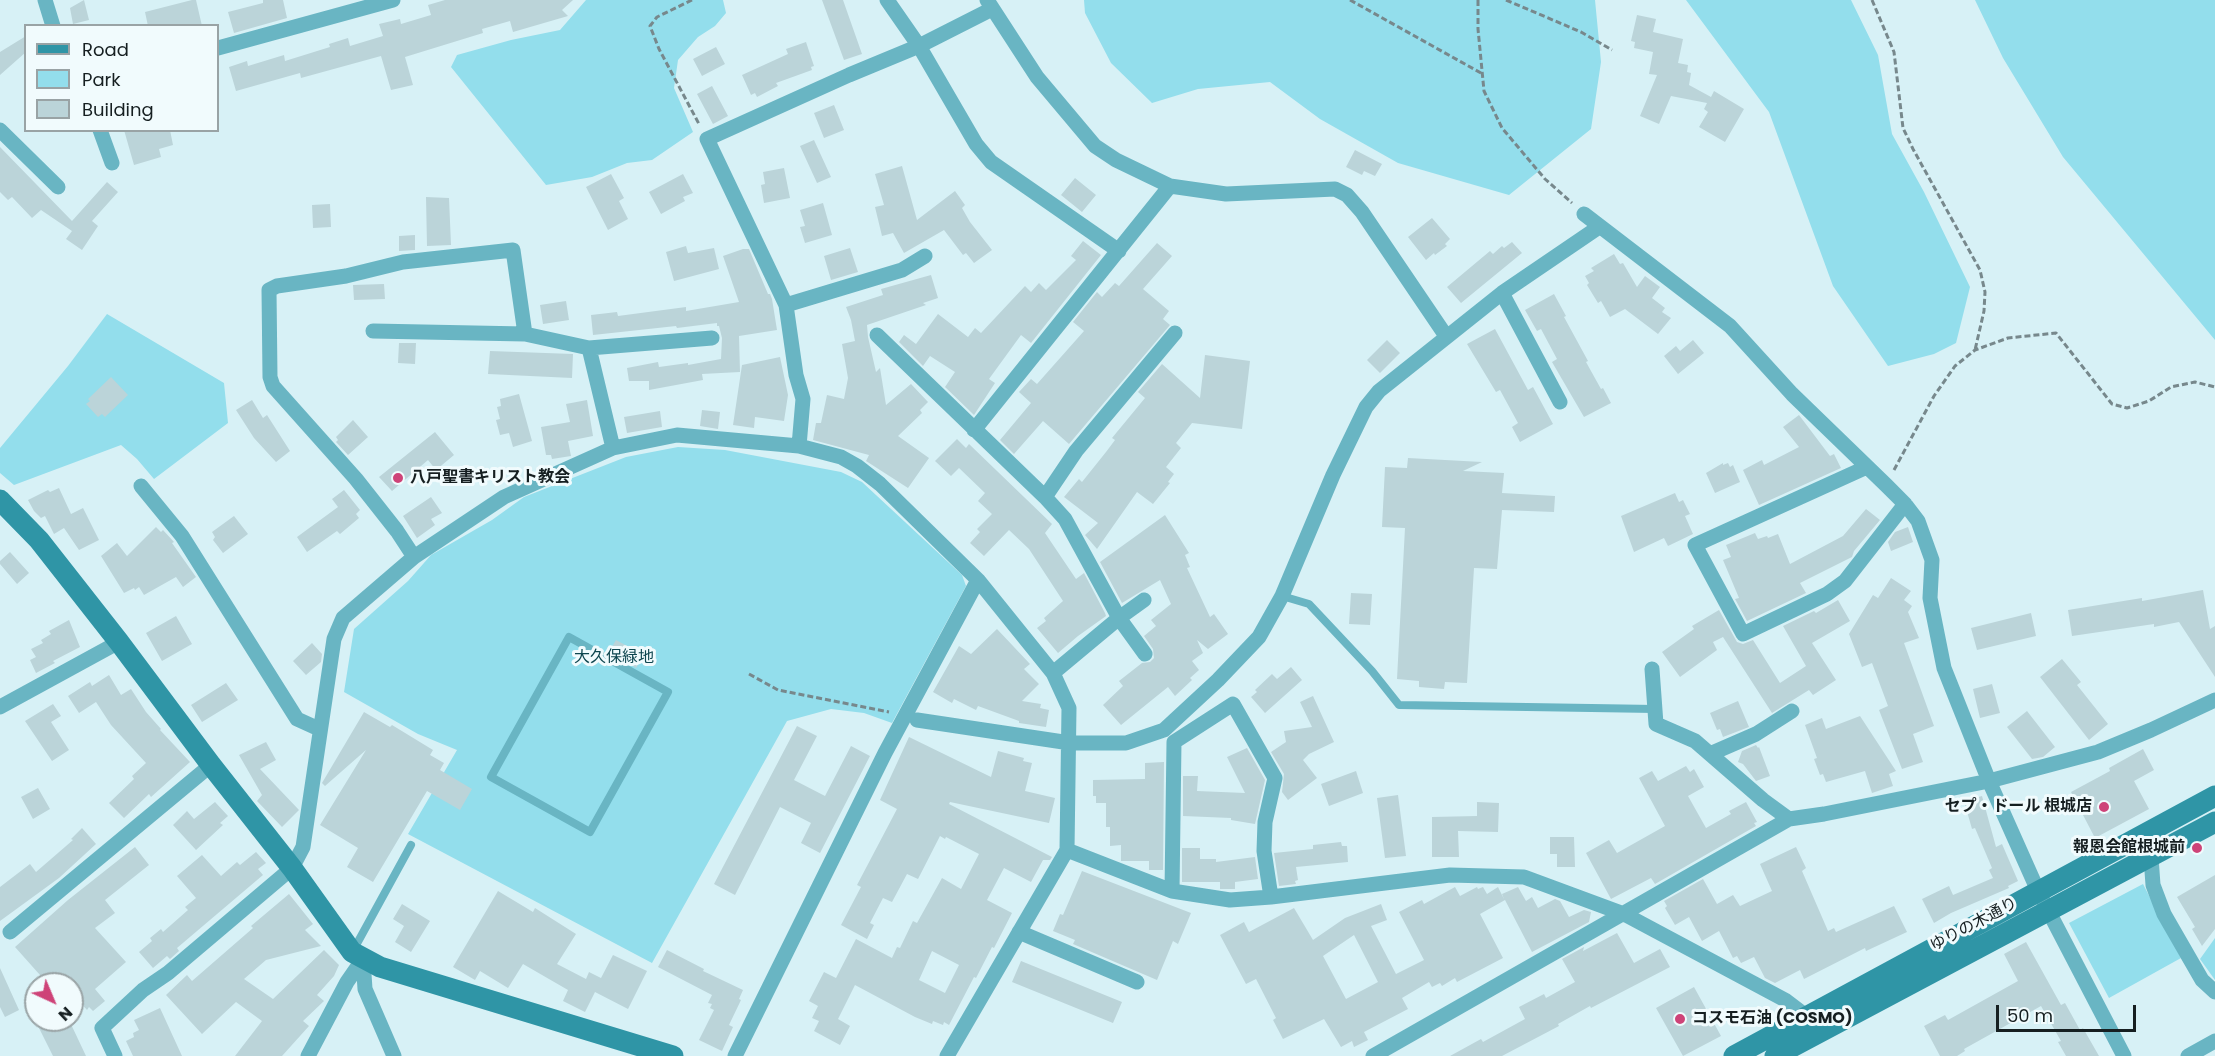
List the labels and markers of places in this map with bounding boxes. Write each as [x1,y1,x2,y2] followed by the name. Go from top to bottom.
[410,468,570,488] place label: 八戸聖書キリスト教会
[391,471,405,485] marker: 八戸聖書キリスト教会
[1945,797,2092,817] place label: セプ・ドール 根城店
[2097,800,2111,814] marker: セプ・ドール 根城店
[2073,838,2185,858] place label: 報恩会館根城前
[2190,841,2204,855] marker: 報恩会館根城前
[1692,1009,1853,1029] place label: コスモ石油 (COSMO)
[1673,1012,1687,1026] marker: コスモ石油 (COSMO)

